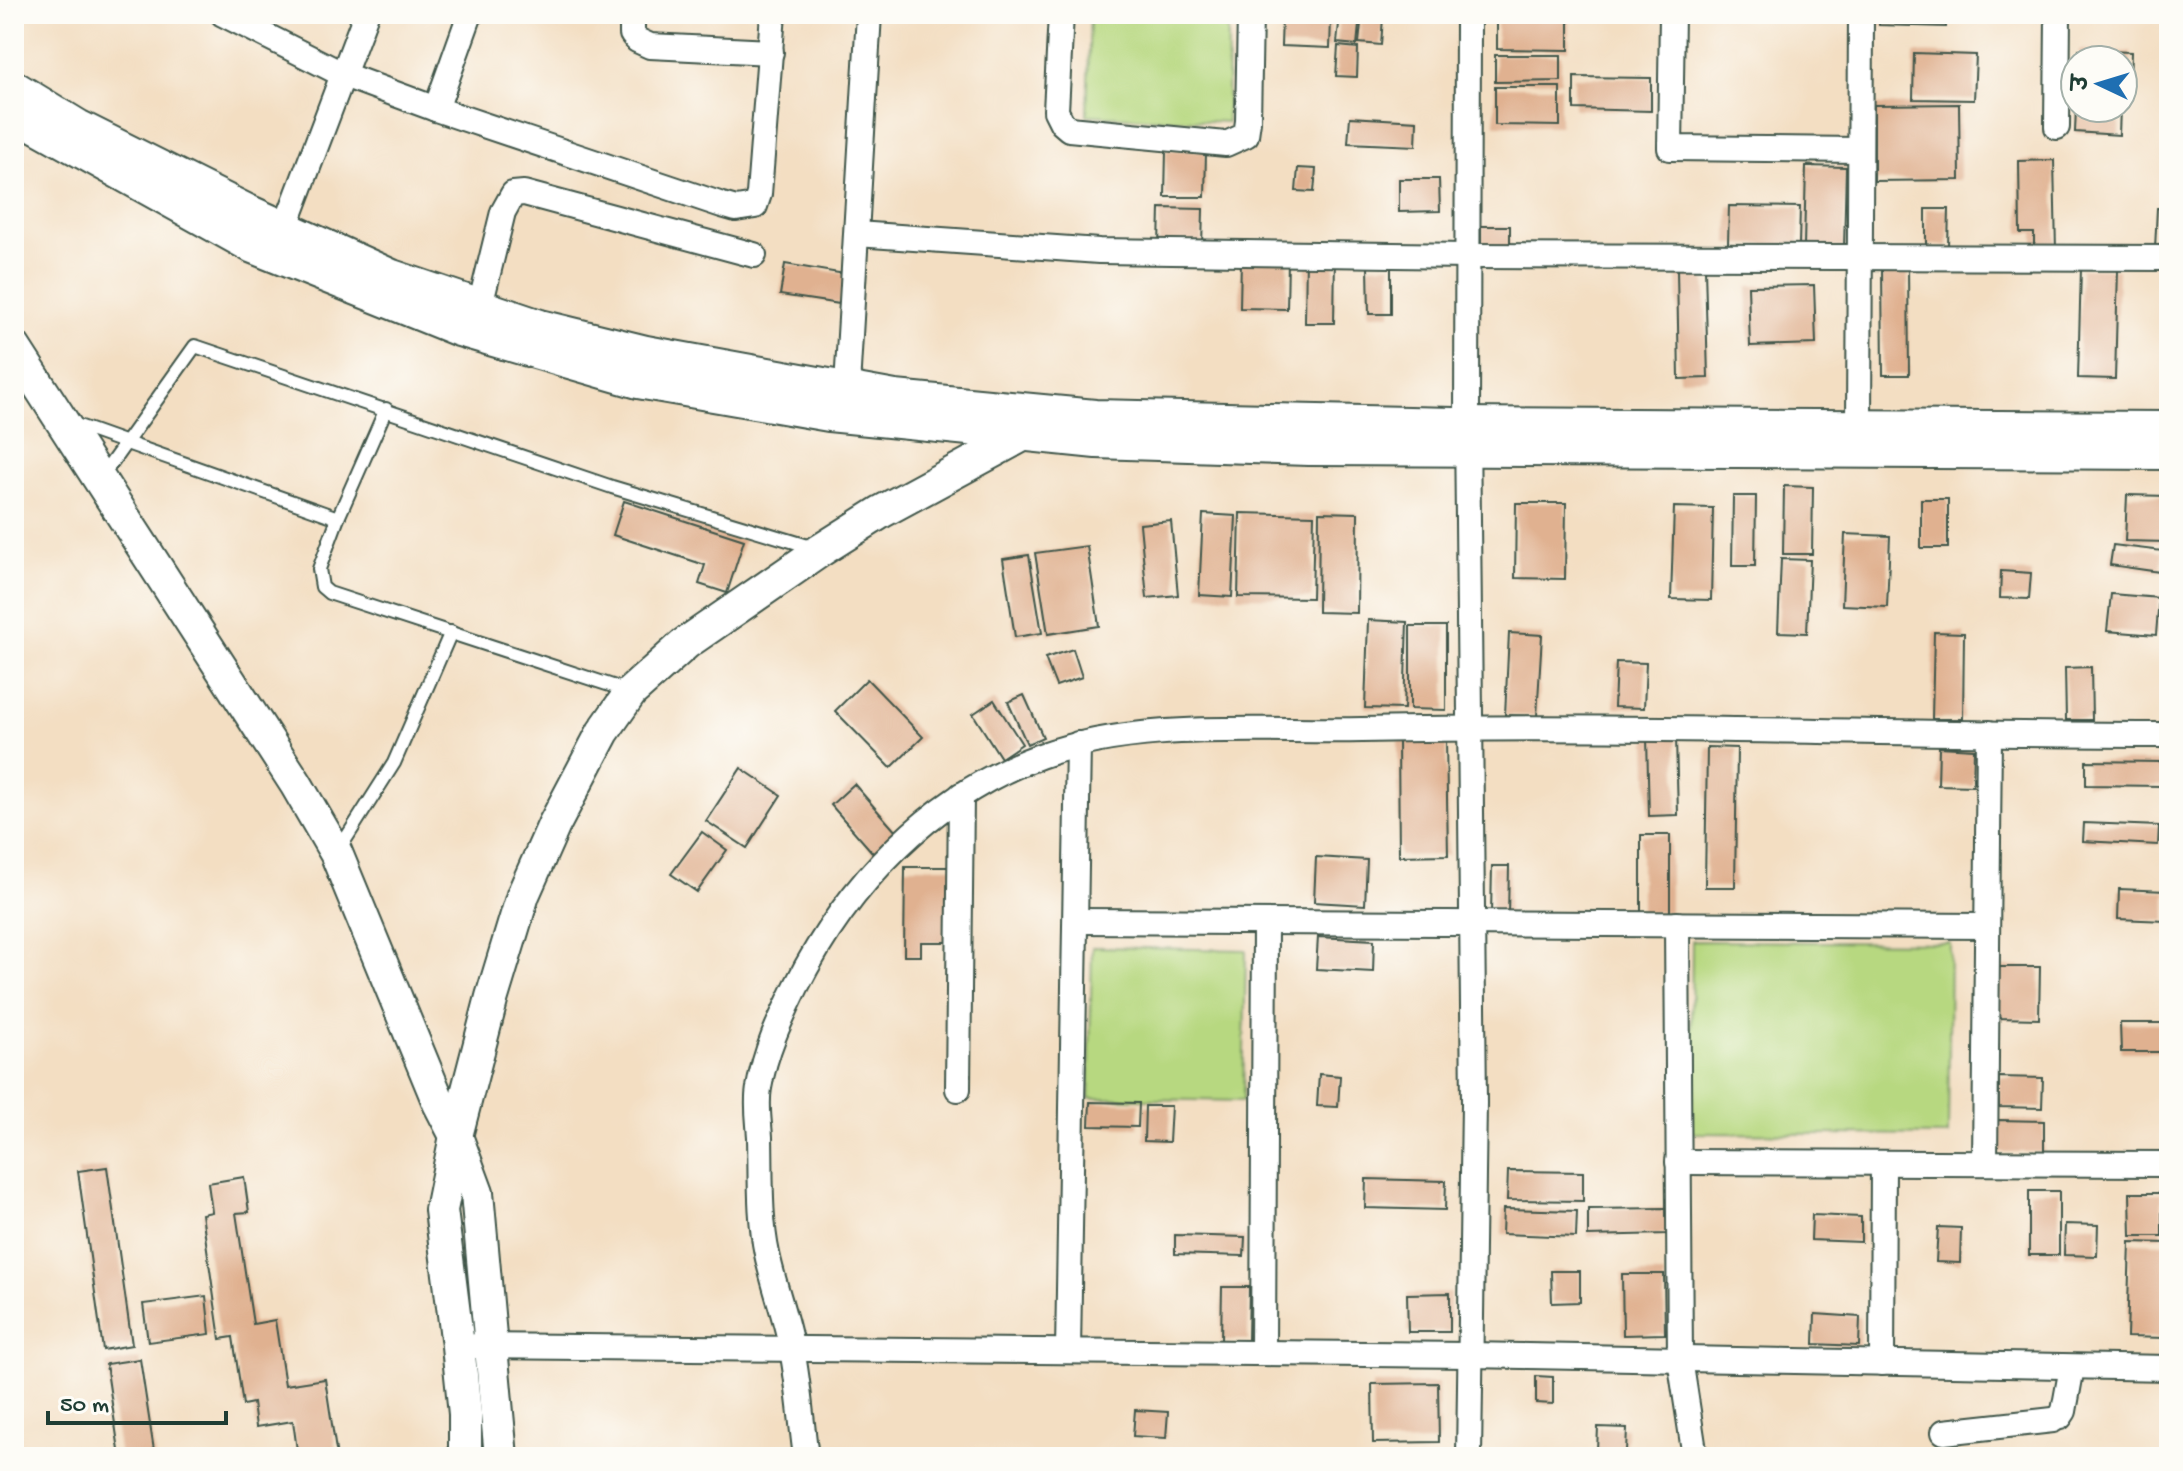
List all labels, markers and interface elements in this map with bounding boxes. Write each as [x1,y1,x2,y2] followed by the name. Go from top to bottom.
[2059,44,2139,124] north arrow
[2069,72,2097,93] text: उ
[48,1375,226,1425] scale bar
[60,1392,109,1421] text: 50 m

